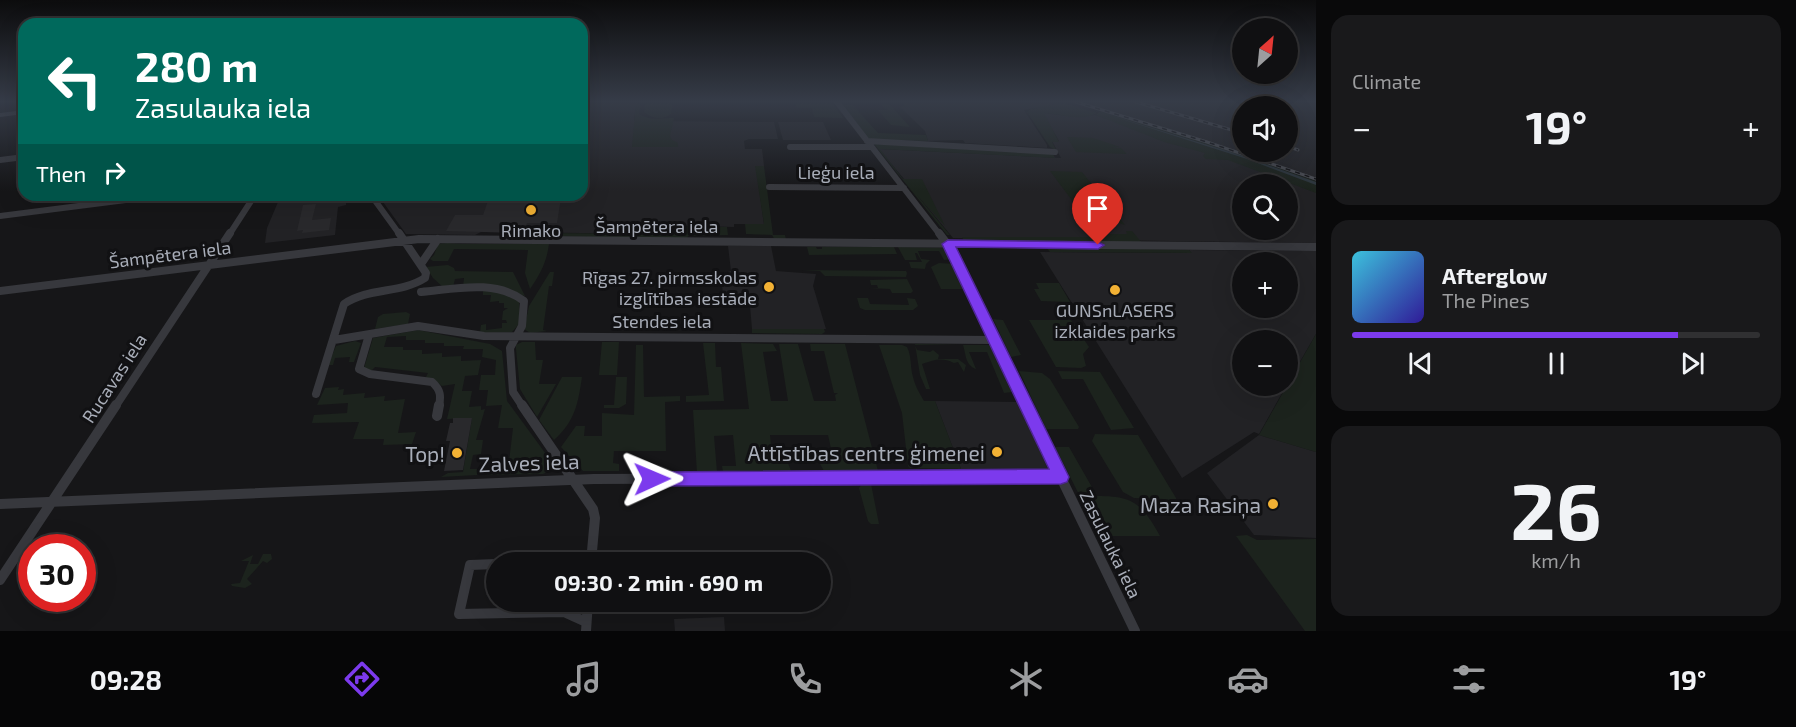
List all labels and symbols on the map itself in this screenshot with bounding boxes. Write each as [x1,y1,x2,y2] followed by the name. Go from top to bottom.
[1232,18,1298,84] north arrow
[797,161,875,183] street label: Lieģu iela
[1072,183,1123,245] pin
[524,203,538,217] marker: Rimako
[596,215,718,237] street label: Šampētera iela
[501,219,561,241] place label: Rimako
[108,236,232,272] street label: Šampētera iela
[582,266,757,309] place label: Rīgas 27. pirmsskolas izglītības iestāde
[762,280,776,294] marker: Rīgas 27. pirmsskolas izglītības iestāde
[1108,283,1122,297] marker: GUNSnLASERS izklaides parks
[1054,299,1176,342] place label: GUNSnLASERS izklaides parks
[612,310,712,332] street label: Stendes iela
[77,329,151,427] street label: Rucavas iela
[748,440,985,465] place label: Attīstības centrs ģimenei
[405,441,445,466] place label: Top!
[990,445,1004,459] marker: Attīstības centrs ģimenei
[450,446,464,460] marker: Top!
[620,447,684,511] position arrow
[478,448,580,476] street label: Zalves iela
[1075,486,1147,602] street label: Zasulauka iela
[1140,492,1261,519] place label: Maza Rasiņa
[1266,497,1280,511] marker: Maza Rasiņa
[18,534,96,612] speed limit sign: 30

